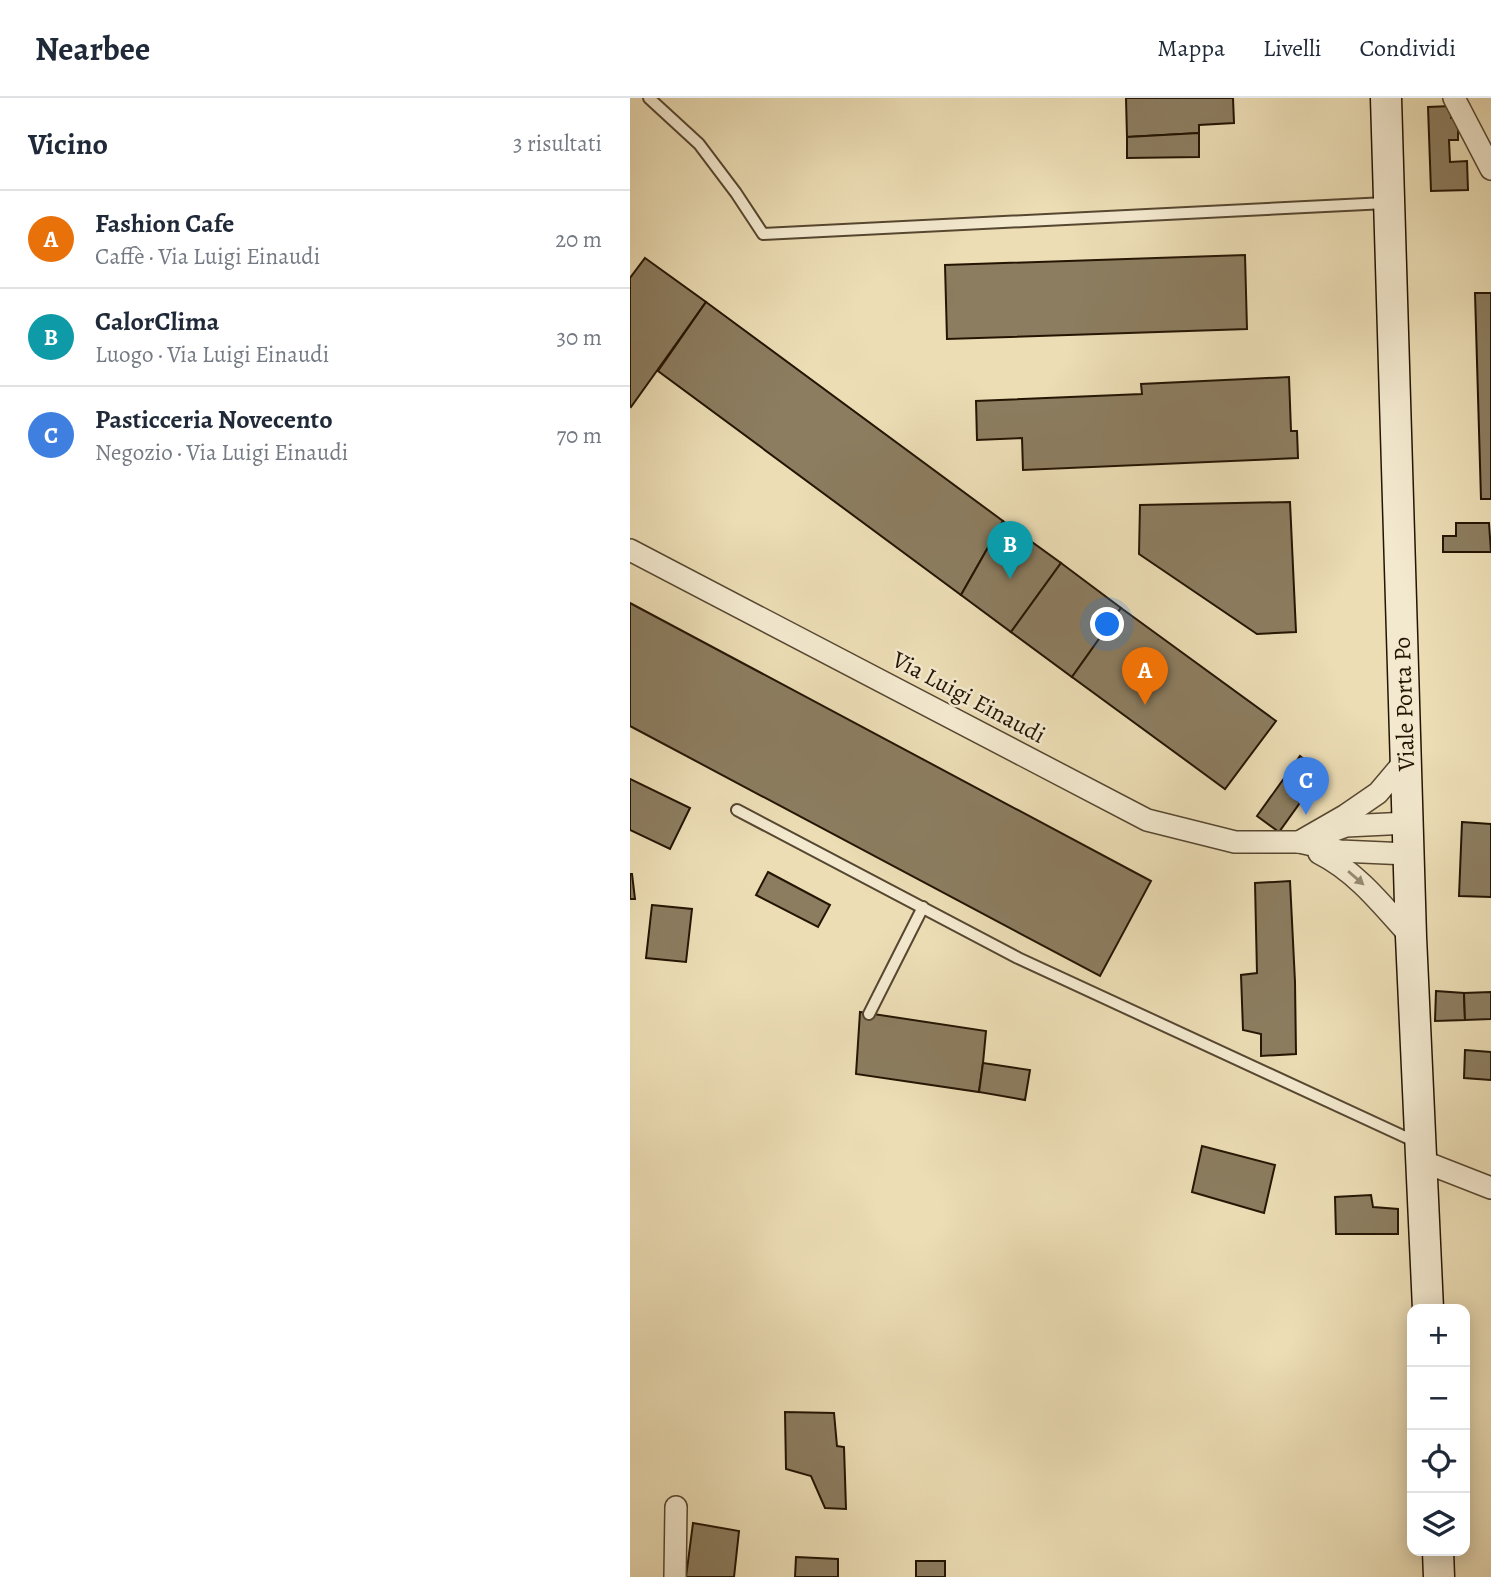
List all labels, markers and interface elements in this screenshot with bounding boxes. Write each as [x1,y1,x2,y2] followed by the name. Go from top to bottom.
[35,26,150,71] text: Nearbee
[1157,32,1225,64] text: Mappa
[1263,32,1322,64] text: Livelli
[1360,32,1456,64] text: Condividi
[28,124,108,164] text: Vicino
[513,128,602,159] text: 3 risultati
[95,206,234,241] text: Fashion Cafe
[44,224,58,255] text: A
[555,224,602,255] text: 20 m
[95,241,320,272] text: Caffè · Via Luigi Einaudi
[95,304,219,339] text: CalorClima
[44,322,58,353] text: B
[556,322,602,353] text: 30 m
[95,339,329,370] text: Luogo · Via Luigi Einaudi
[95,402,333,437] text: Pasticceria Novecento
[44,420,58,451] text: C
[556,420,602,451] text: 70 m
[95,437,348,468] text: Negozio · Via Luigi Einaudi
[987,521,1033,579] pin: B
[1090,607,1124,641] your location
[1386,636,1422,773] street label: Viale Porta Po
[886,643,1051,751] street label: Via Luigi Einaudi
[1122,647,1168,705] pin: A
[1283,757,1329,815] pin: C
[1347,870,1365,886] one-way arrow
[1407,1304,1470,1556] map controls
[1407,1304,1470,1367] button: +
[1407,1367,1470,1430] button: −
[1407,1430,1470,1493] button: locate
[1407,1493,1470,1556] button: layers

